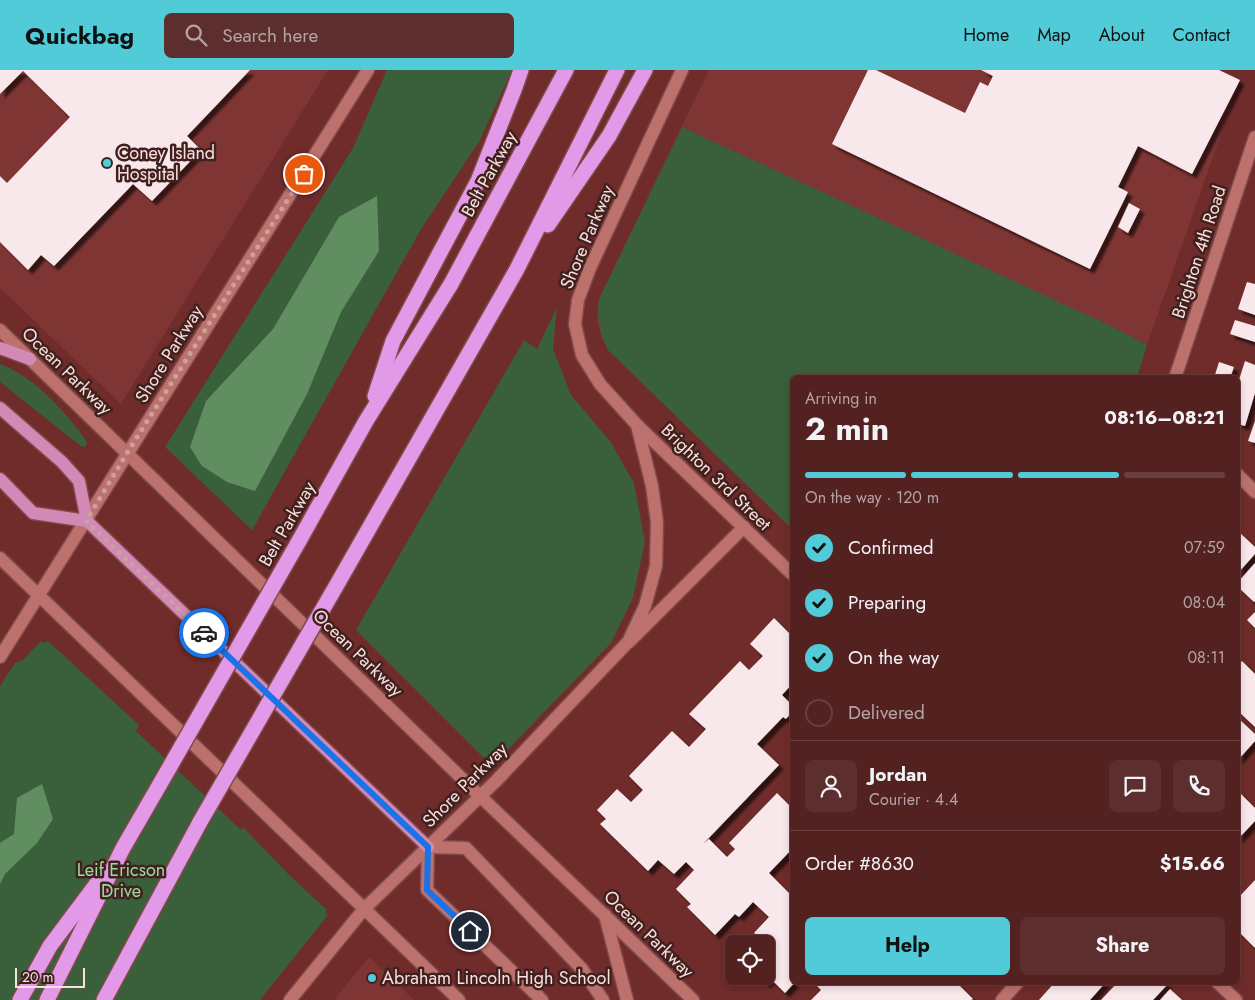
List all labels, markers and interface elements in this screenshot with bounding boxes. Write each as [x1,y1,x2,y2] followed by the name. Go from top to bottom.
[164,13,514,58] search box
[25,18,134,53] text: Quickbag
[182,21,210,49] icon: search
[222,22,318,49] text: Search here
[963,22,1009,48] text: Home
[1037,22,1071,48] text: Map
[1099,22,1144,48] text: About
[1172,22,1230,48] text: Contact
[455,126,523,222] street label: Belt Parkway
[117,140,215,187] place label: Coney Island Hospital
[283,153,325,195] pin
[101,157,113,169] marker: Coney Island Hospital
[290,160,318,188] icon: bag
[553,181,621,293] street label: Shore Parkway
[1165,182,1233,322] street label: Brighton 4th Road
[129,300,209,408] street label: Shore Parkway
[16,321,118,421] street label: Ocean Parkway
[805,387,877,410] text: Arriving in
[1104,404,1225,431] text: 08:16–08:21
[805,406,889,452] text: 2 min
[655,418,777,537] street label: Brighton 3rd Street
[252,477,322,571] street label: Belt Parkway
[805,486,939,509] text: On the way · 120 m
[805,534,833,562] icon: check
[848,534,934,561] text: Confirmed
[1184,536,1225,559] text: 07:59
[805,589,833,617] icon: check
[848,589,926,616] text: Preparing
[1183,591,1225,614] text: 08:04
[307,603,409,703] street label: Ocean Parkway
[179,608,229,658] courier
[190,619,218,647] icon: car
[805,644,833,672] icon: check
[848,644,939,671] text: On the way
[1187,646,1225,669] text: 08:11
[848,699,925,726] text: Delivered
[417,737,513,833] street label: Shore Parkway
[805,760,857,812] button: person
[1109,760,1161,812] button: chat
[1173,760,1225,812] button: phone
[869,761,927,788] text: Jordan
[869,788,958,811] text: Courier · 4.4
[805,850,914,877] text: Order #8630
[1160,850,1225,877] text: $15.66
[77,857,165,904] park label: Leif Ericson Drive
[598,884,700,984] street label: Ocean Parkway
[449,910,491,952] pin
[456,917,484,945] icon: home
[805,917,1010,975] button: Help
[1020,917,1225,975] button: Share
[725,935,775,985] map controls
[725,935,775,985] button: locate
[15,965,85,988] scale bar
[382,965,611,991] place label: Abraham Lincoln High School
[22,967,54,987] text: 20 m
[366,972,378,984] marker: Abraham Lincoln High School

